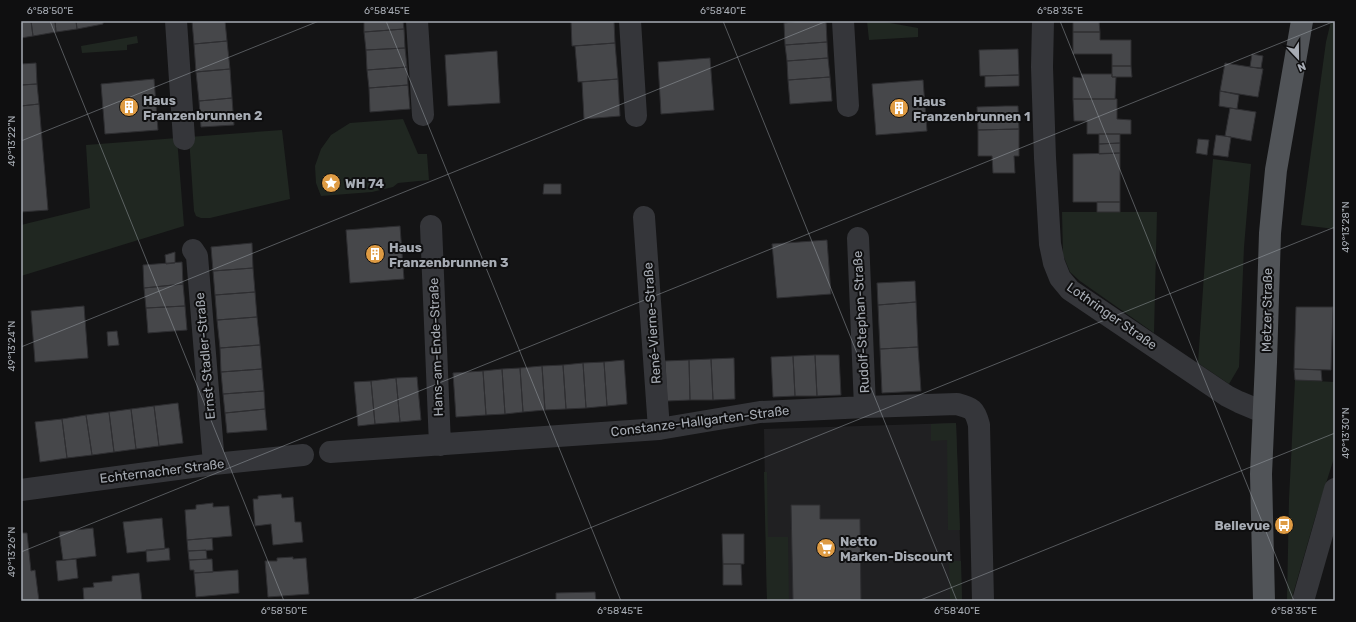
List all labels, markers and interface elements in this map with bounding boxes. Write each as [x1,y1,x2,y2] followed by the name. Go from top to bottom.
[27,5,73,17] text: 6°58'50"E
[364,5,410,17] text: 6°58'45"E
[700,5,746,17] text: 6°58'40"E
[1037,5,1083,17] text: 6°58'35"E
[1278,38,1318,78] north arrow
[1295,59,1308,74] text: N
[143,93,262,123] place label: Haus Franzenbrunnen 2
[913,94,1030,124] place label: Haus Franzenbrunnen 1
[118,96,140,118] building icon: Haus Franzenbrunnen 2
[888,97,910,119] building icon: Haus Franzenbrunnen 1
[6,116,18,166] text: 49°13'22"N
[320,172,342,194] place icon: WH 74
[345,176,384,191] place label: WH 74
[1340,201,1352,253] text: 49°13'28"N
[389,240,509,270] place label: Haus Franzenbrunnen 3
[364,243,386,265] building icon: Haus Franzenbrunnen 3
[850,250,872,394] street label: Rudolf-Stephan-Straße
[640,262,664,384] street label: René-Vierne-Straße
[1259,268,1275,352] street label: Metzer Straße
[426,277,446,417] street label: Hans-am-Ende-Straße
[1063,279,1160,354] street label: Lothringer Straße
[192,292,218,420] street label: Ernst-Stadler-Straße
[6,321,18,371] text: 49°13'24"N
[610,403,790,440] street label: Constanze-Hallgarten-Straße
[1340,407,1352,459] text: 49°13'30"N
[99,456,225,486] street label: Echternacher Straße
[1273,514,1295,536] bus stop icon: Bellevue
[1214,518,1270,533] place label: Bellevue
[6,527,18,577] text: 49°13'26"N
[840,534,952,564] place label: Netto Marken-Discount
[815,537,837,559] supermarket icon: Netto Marken-Discount
[261,605,307,617] text: 6°58'50"E
[597,605,643,617] text: 6°58'45"E
[934,605,980,617] text: 6°58'40"E
[1271,605,1317,617] text: 6°58'35"E

